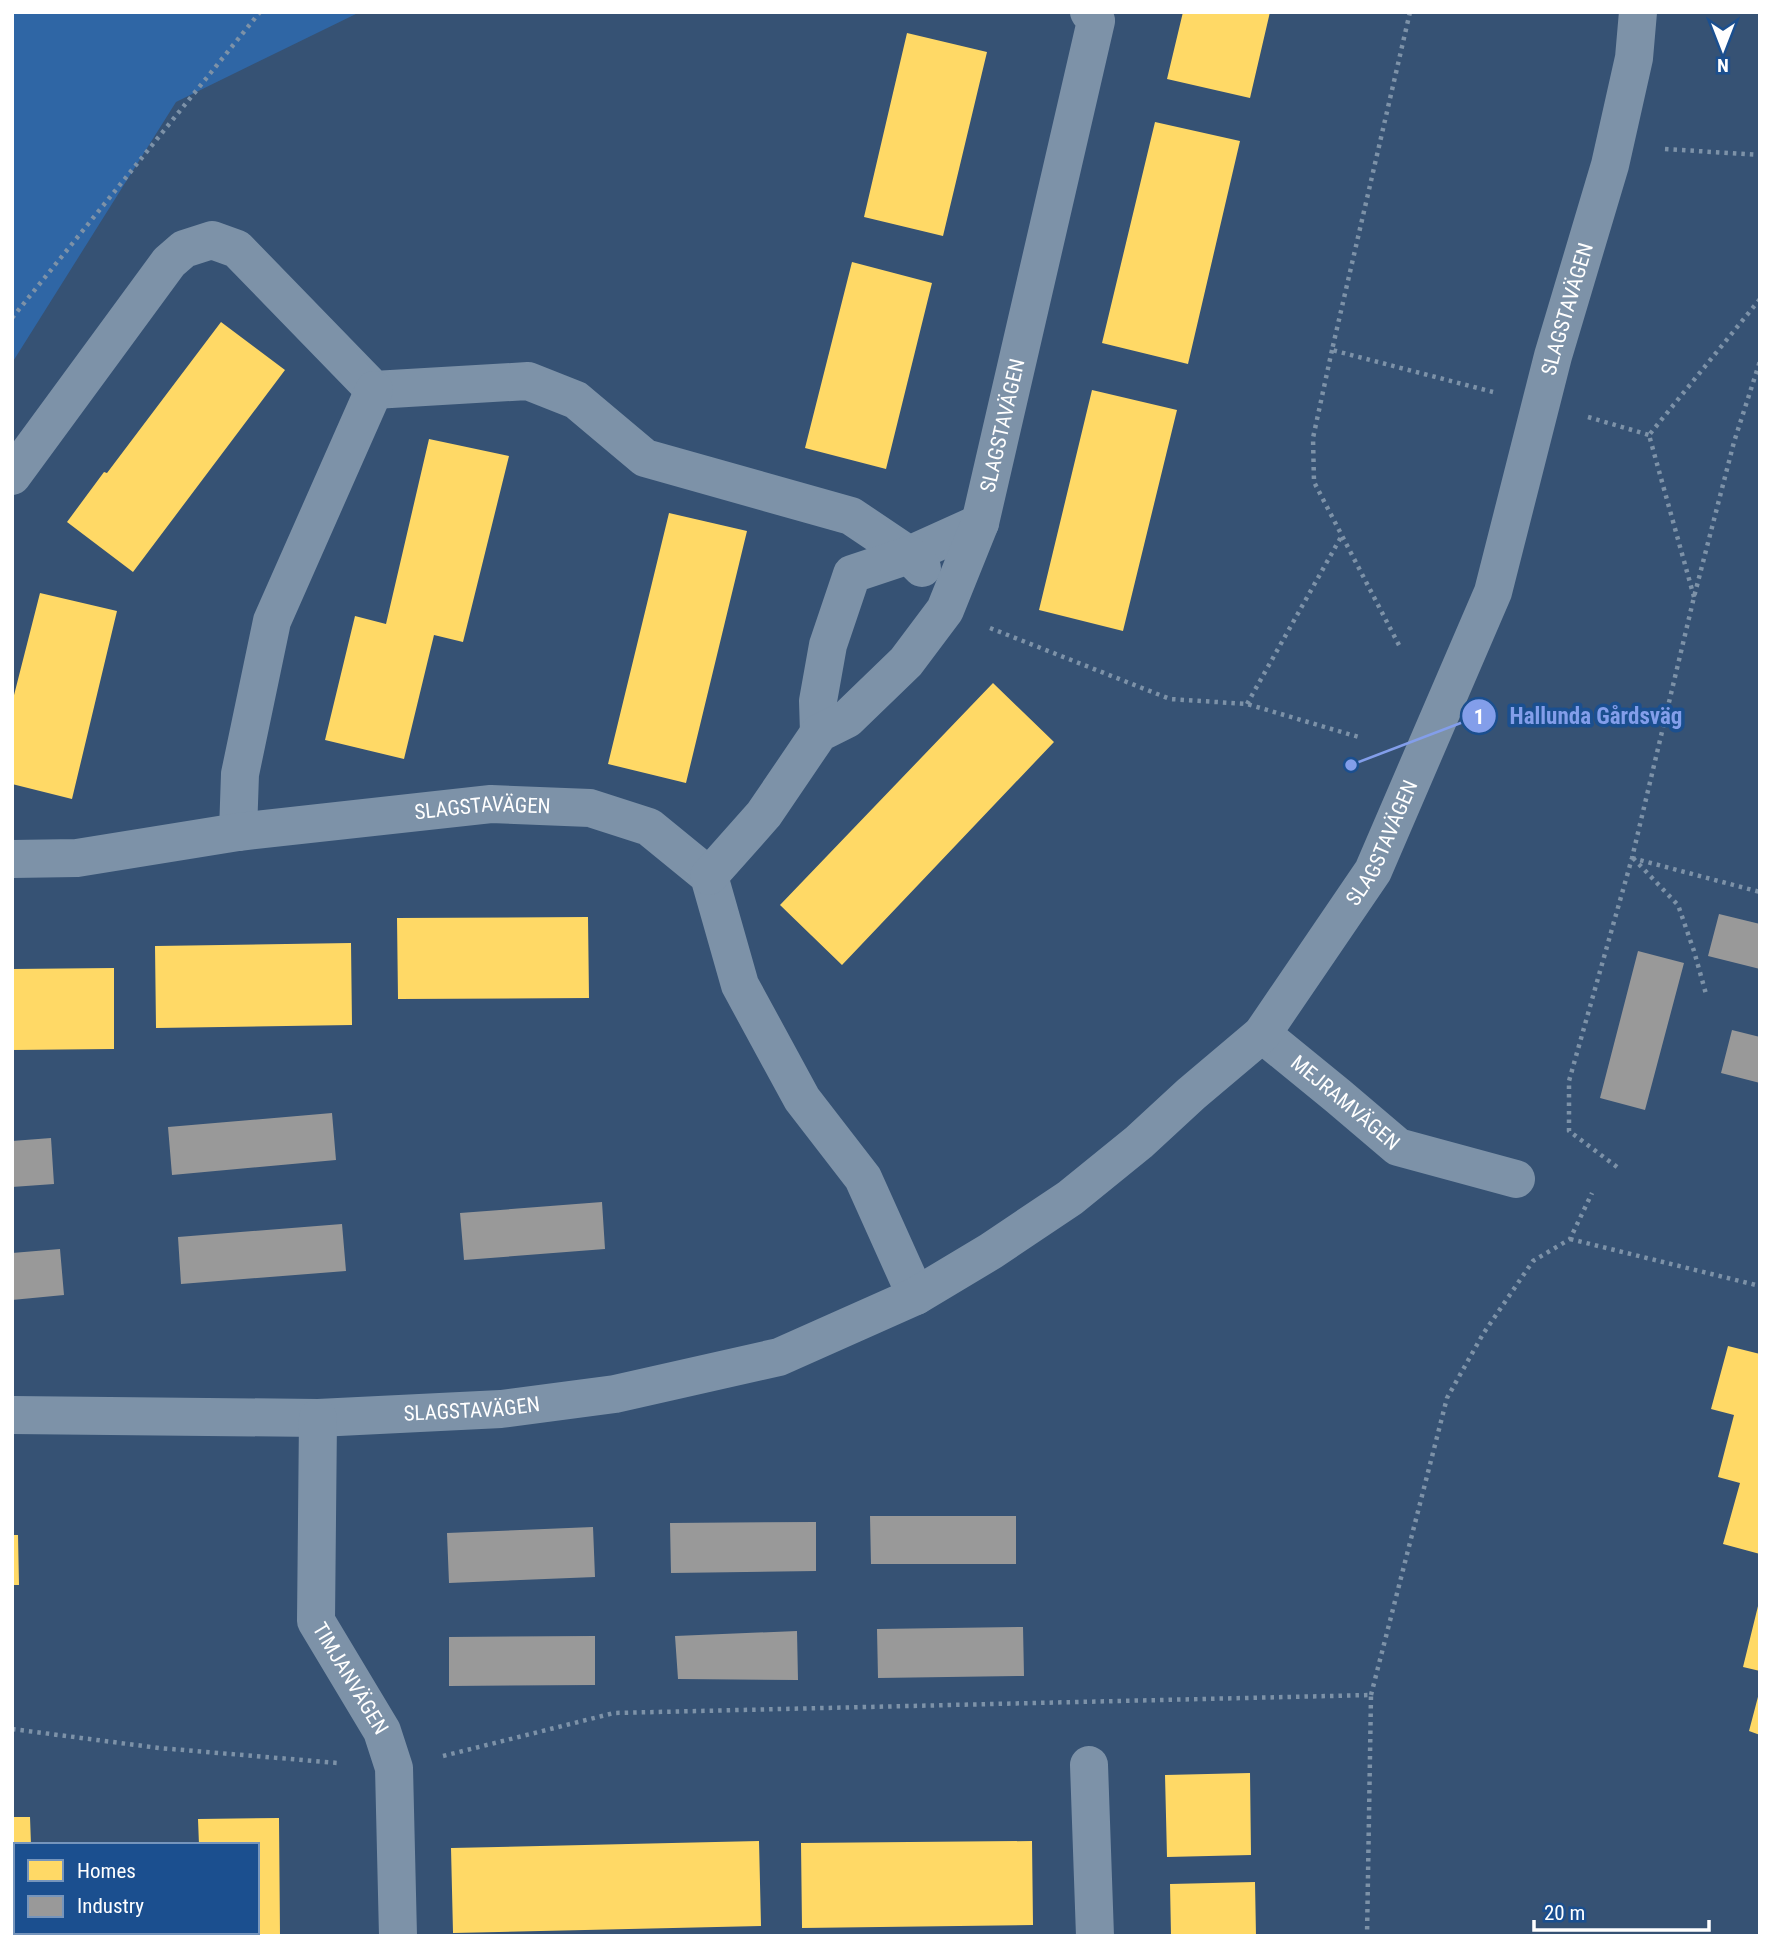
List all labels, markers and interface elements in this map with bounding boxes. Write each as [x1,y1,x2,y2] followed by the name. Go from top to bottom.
[1688,14,1758,84] north arrow
[1717,54,1729,77] text: N
[1537,240,1598,378] street label: SLAGSTAVÄGEN
[975,356,1030,495] street label: SLAGSTAVÄGEN
[1461,694,1697,738] callout: Hallunda Gårdsväg
[1510,703,1682,730] text: Hallunda Gårdsväg
[1474,705,1484,729] text: 1
[1341,777,1423,910] street label: SLAGSTAVÄGEN
[413,792,551,824] street label: SLAGSTAVÄGEN
[1286,1050,1405,1155] street label: MEJRAMVÄGEN
[403,1392,541,1426] street label: SLAGSTAVÄGEN
[308,1618,393,1739] street label: TIMJANVÄGEN
[14,1843,259,1934] legend
[77,1859,136,1883] text: Homes
[1534,1888,1709,1932] scale bar
[77,1894,144,1918] text: Industry
[1544,1901,1585,1925] text: 20 m

